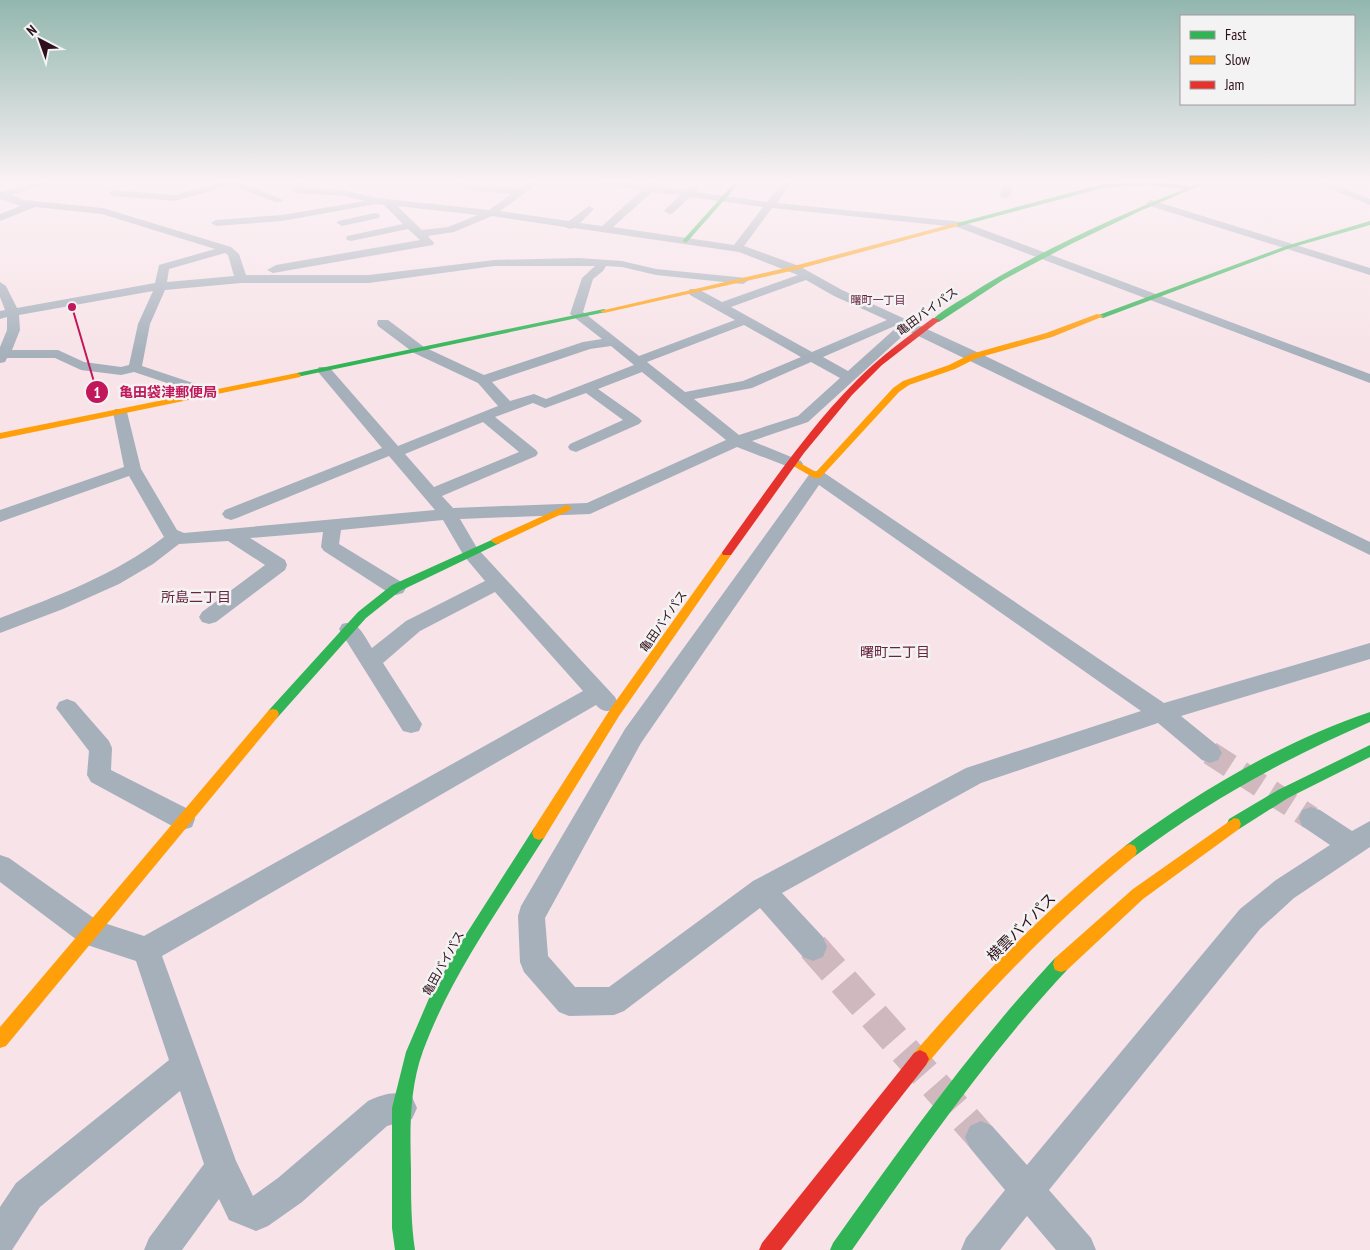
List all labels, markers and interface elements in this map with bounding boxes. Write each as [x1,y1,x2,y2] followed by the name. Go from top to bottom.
[15,15,65,65] north arrow
[1180,15,1355,105] legend
[23,21,40,39] text: N
[1225,25,1246,44] text: Fast
[1225,50,1250,69] text: Slow
[1224,75,1244,94] text: Jam
[894,284,960,338] street label: 亀田バイパス
[851,293,906,307] district label: 曙町一丁目
[84,378,227,407] callout: 亀田袋津郵便局
[93,383,101,402] text: 1
[119,383,217,401] text: 亀田袋津郵便局
[636,587,690,655] street label: 亀田バイパス
[161,588,231,606] district label: 所島二丁目
[860,643,930,661] district label: 曙町二丁目
[983,889,1059,965] street label: 横雲バイパス
[419,928,467,998] street label: 亀田バイパス

